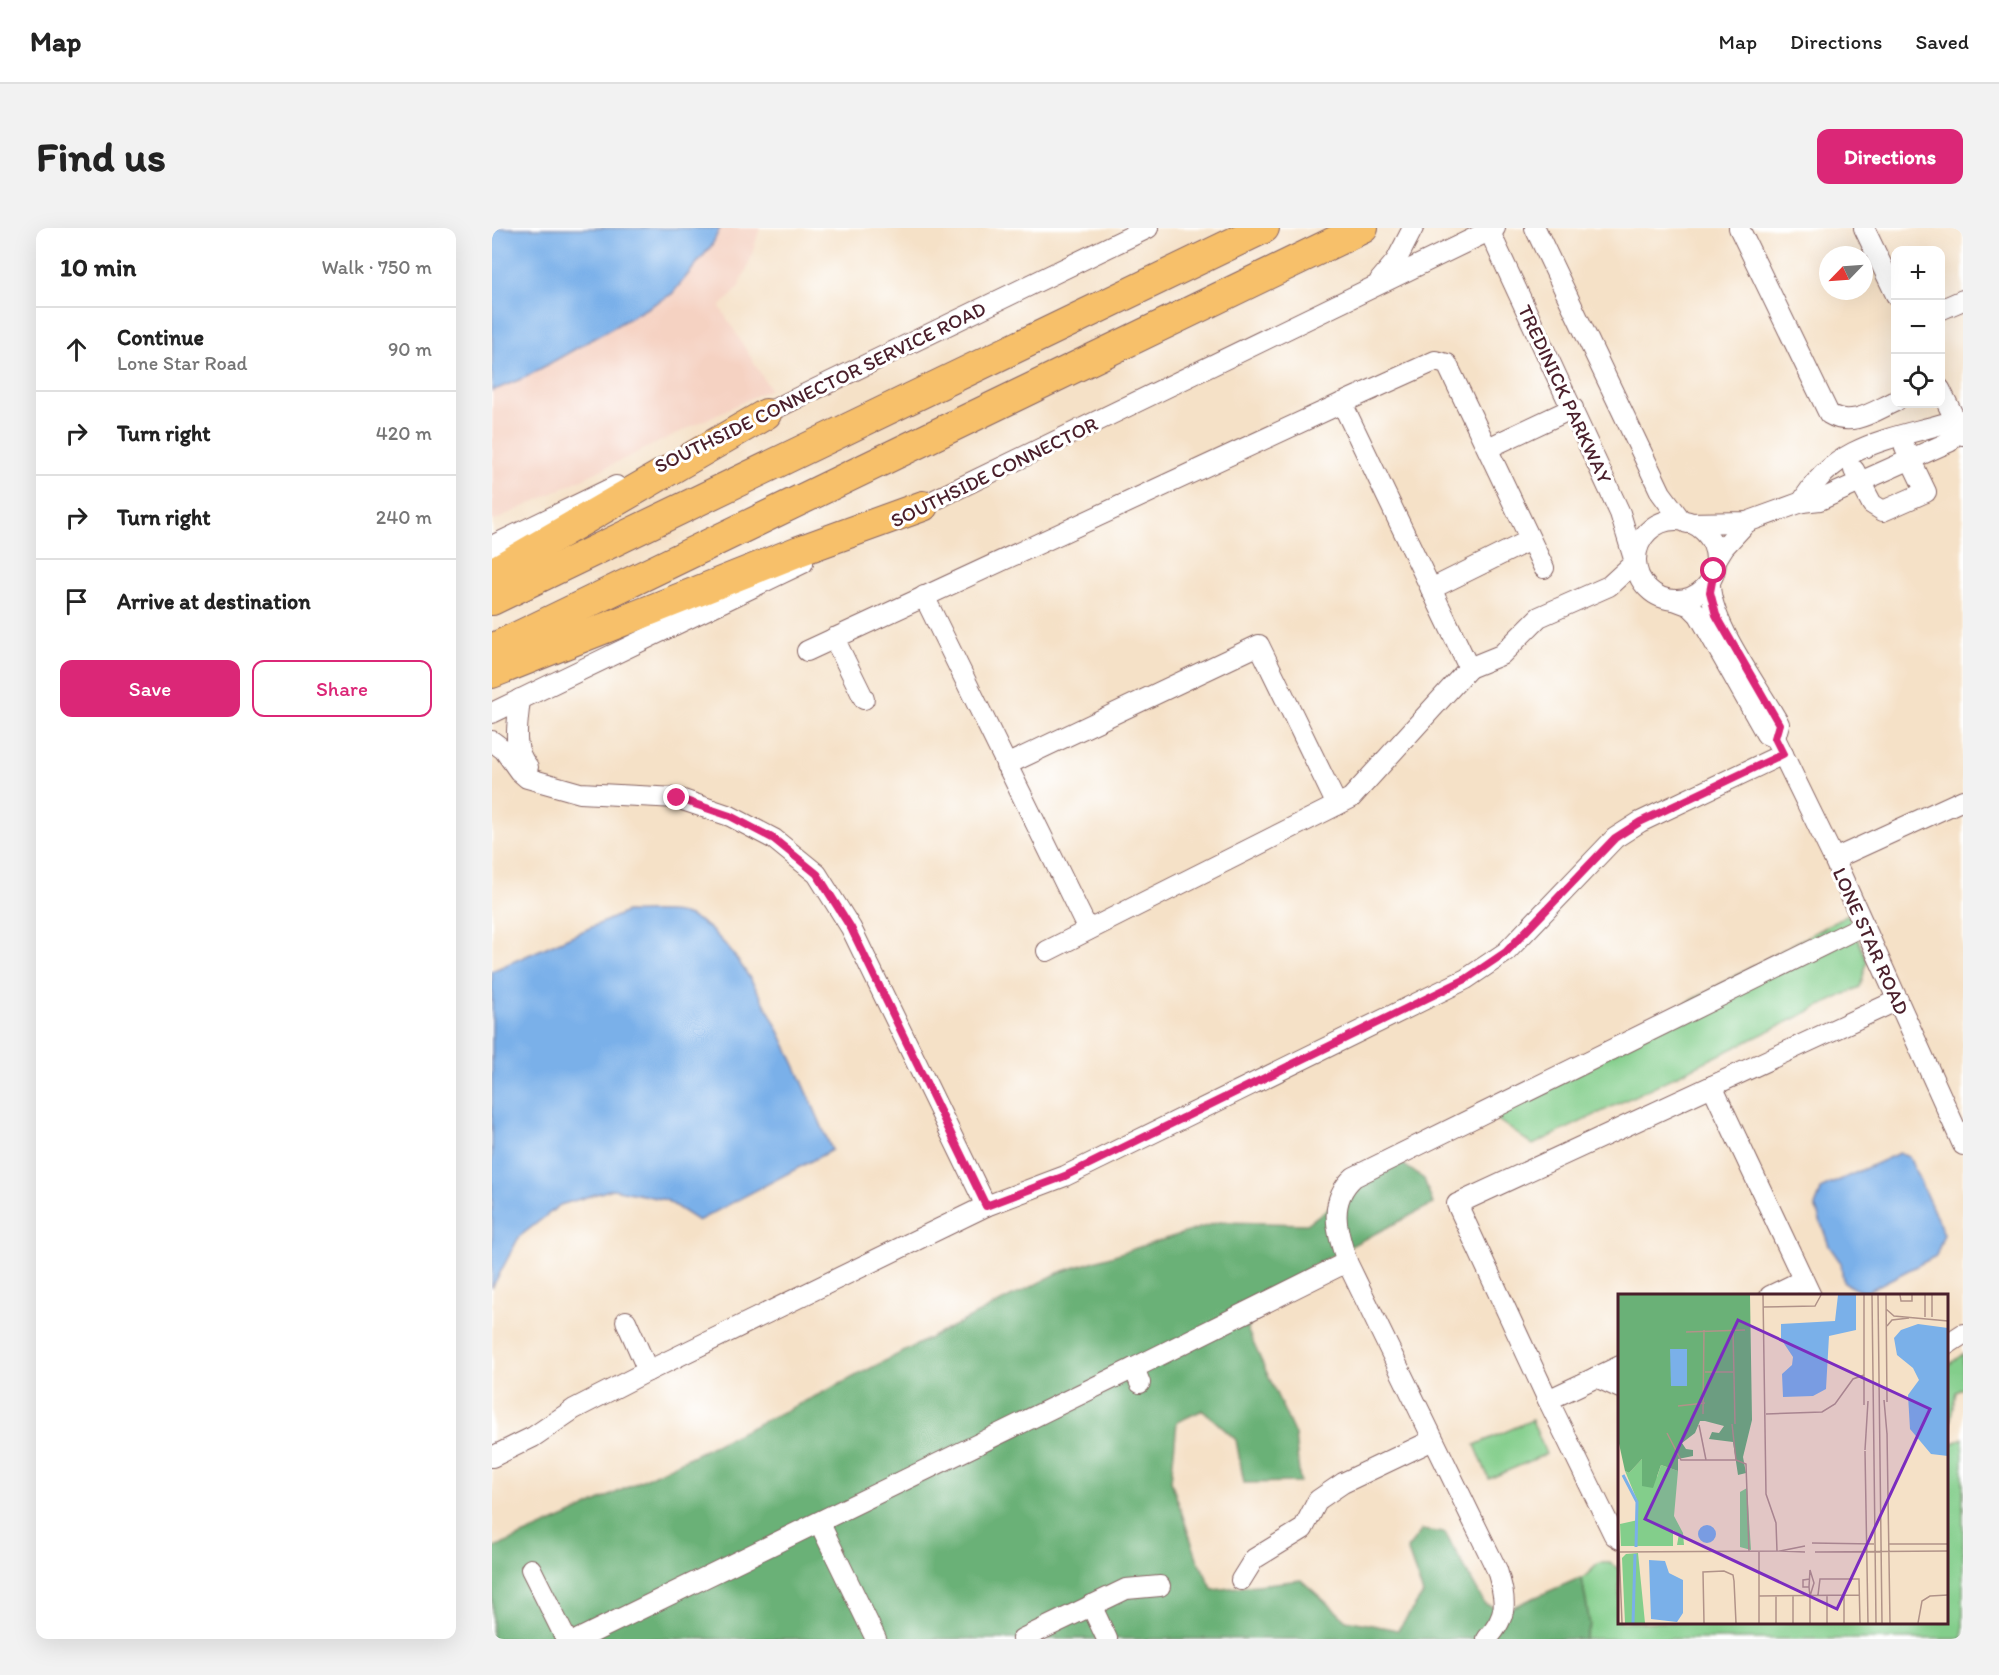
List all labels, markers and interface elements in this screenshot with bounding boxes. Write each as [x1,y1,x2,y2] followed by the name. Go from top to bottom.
[30,24,81,58] text: Map
[1719,29,1757,54] text: Map
[1790,29,1882,54] text: Directions
[1915,29,1969,54] text: Saved
[1817,129,1963,184] button: Directions
[36,131,166,182] text: Find us
[1819,246,1873,300] north arrow
[1891,246,1945,408] map controls
[1891,246,1945,300] button: +
[60,251,136,283] text: 10 min
[321,255,432,279] text: Walk · 750 m
[650,296,990,478] street label: SOUTHSIDE CONNECTOR SERVICE ROAD
[1891,300,1945,354] button: −
[1513,301,1617,488] street label: TREDINICK PARKWAY
[117,324,204,351] text: Continue
[60,333,93,366] icon: ahead
[388,337,432,361] text: 90 m
[117,351,248,375] text: Lone Star Road
[1891,354,1945,408] button: locate
[887,411,1102,533] street label: SOUTHSIDE CONNECTOR
[60,417,93,450] icon: right
[117,420,211,447] text: Turn right
[376,421,432,445] text: 420 m
[60,501,93,534] icon: right
[117,504,211,531] text: Turn right
[376,505,432,529] text: 240 m
[1700,557,1726,583] route start
[60,585,93,618] icon: arrive
[117,588,311,615] text: Arrive at destination
[60,660,240,717] button: Save
[252,660,432,717] button: Share
[663,784,689,810] route end
[1828,864,1914,1018] street label: LONE STAR ROAD
[1618,1294,1948,1624] inset map

